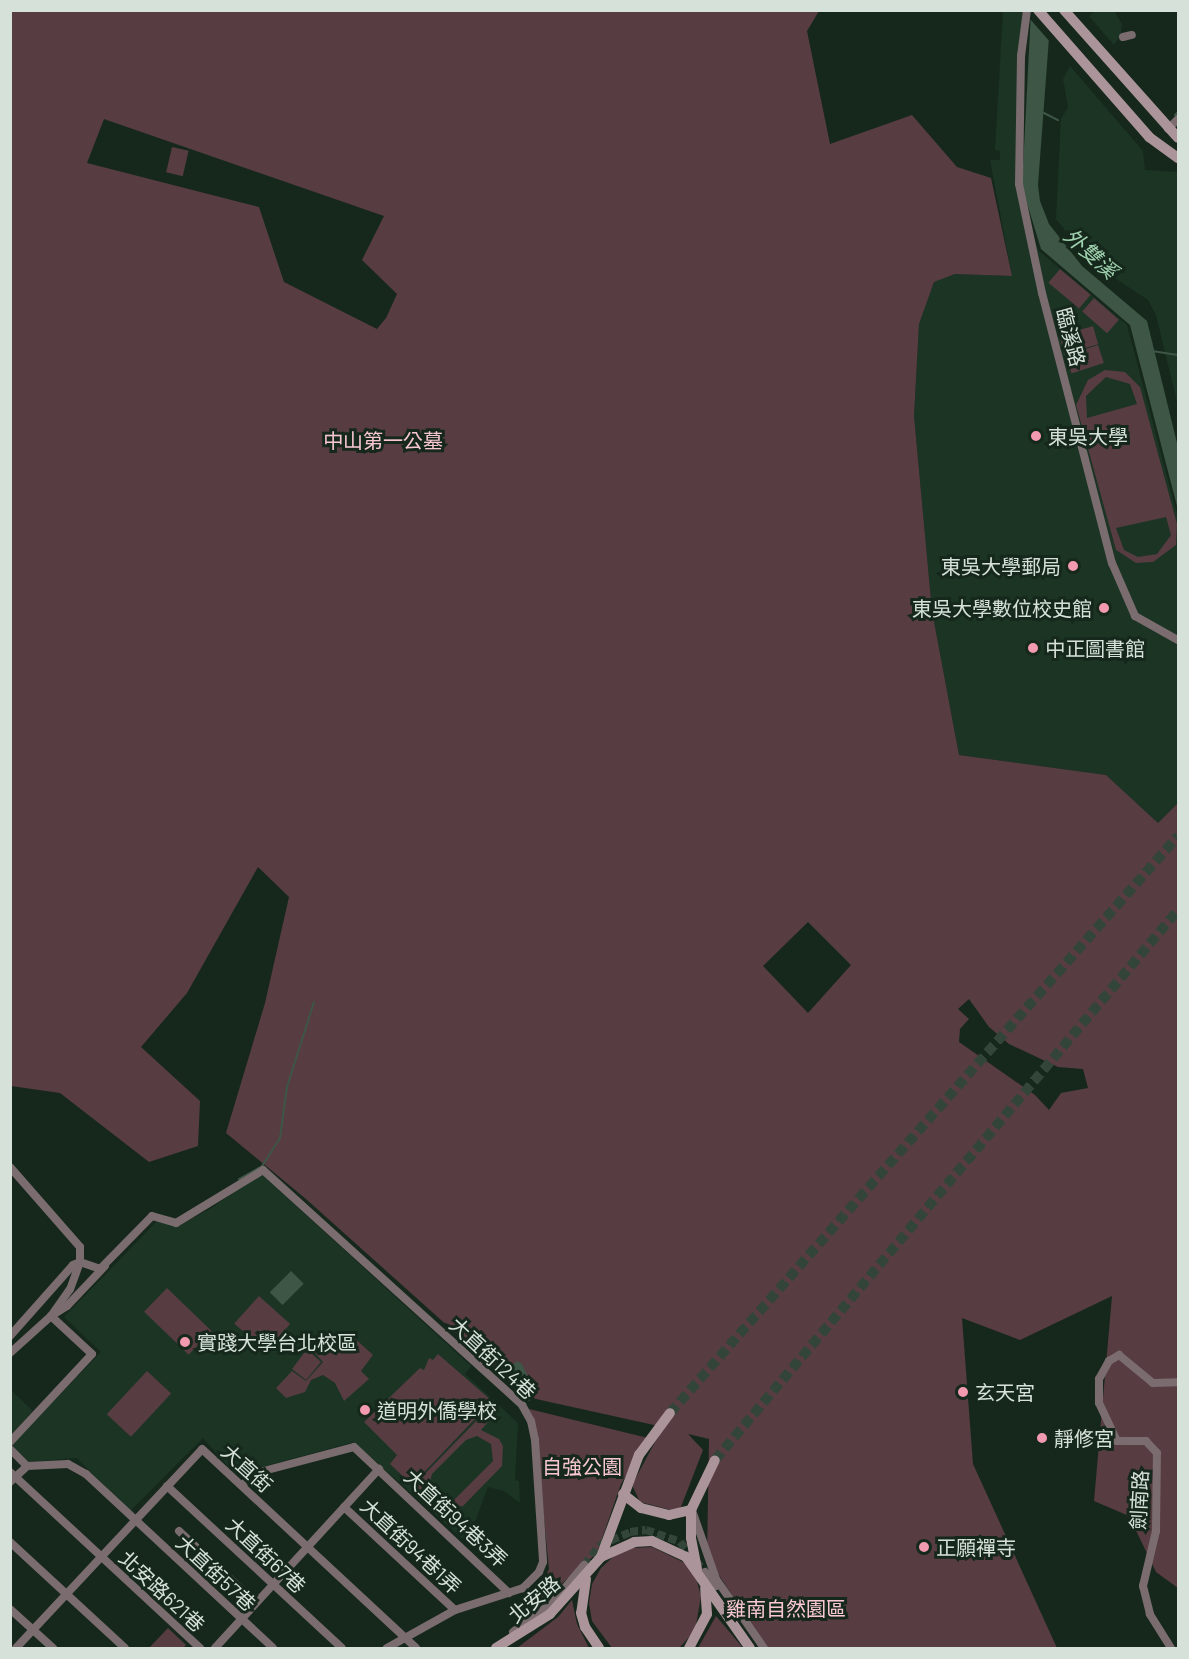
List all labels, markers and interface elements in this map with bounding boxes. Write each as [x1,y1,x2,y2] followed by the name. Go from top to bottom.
[1059,223,1123,283] water label: 外雙溪
[1052,305,1090,369] street label: 臨溪路
[1048,424,1128,448] place label: 東吳大學
[323,428,443,452] park label: 中山第一公墓
[1029,429,1043,443] marker: 東吳大學
[941,554,1061,578] place label: 東吳大學郵局
[1066,559,1080,573] marker: 東吳大學郵局
[912,596,1092,620] place label: 東吳大學數位校史館
[1097,601,1111,615] marker: 東吳大學數位校史館
[1045,636,1145,660] place label: 中正圖書館
[1026,641,1040,655] marker: 中正圖書館
[445,1312,541,1404] street label: 大直街124巷
[197,1330,357,1354] place label: 實踐大學台北校區
[178,1335,192,1349] marker: 實踐大學台北校區
[975,1380,1035,1404] place label: 玄天宮
[956,1385,970,1399] marker: 玄天宮
[377,1398,497,1422] place label: 道明外僑學校
[358,1403,372,1417] marker: 道明外僑學校
[1054,1426,1114,1450] place label: 靜修宮
[1035,1431,1049,1445] marker: 靜修宮
[217,1439,277,1497] street label: 大直街
[542,1454,622,1478] park label: 自強公園
[400,1464,512,1572] street label: 大直街94巷3弄
[1125,1469,1153,1531] street label: 劍南路
[356,1493,466,1599] street label: 大直街94巷1弄
[221,1512,311,1598] street label: 大直街67巷
[171,1530,261,1616] street label: 大直街57巷
[936,1535,1016,1559] place label: 正願禪寺
[917,1540,931,1554] marker: 正願禪寺
[114,1545,210,1637] street label: 北安路621巷
[503,1571,565,1627] street label: 北安路
[726,1596,846,1620] park label: 雞南自然園區

